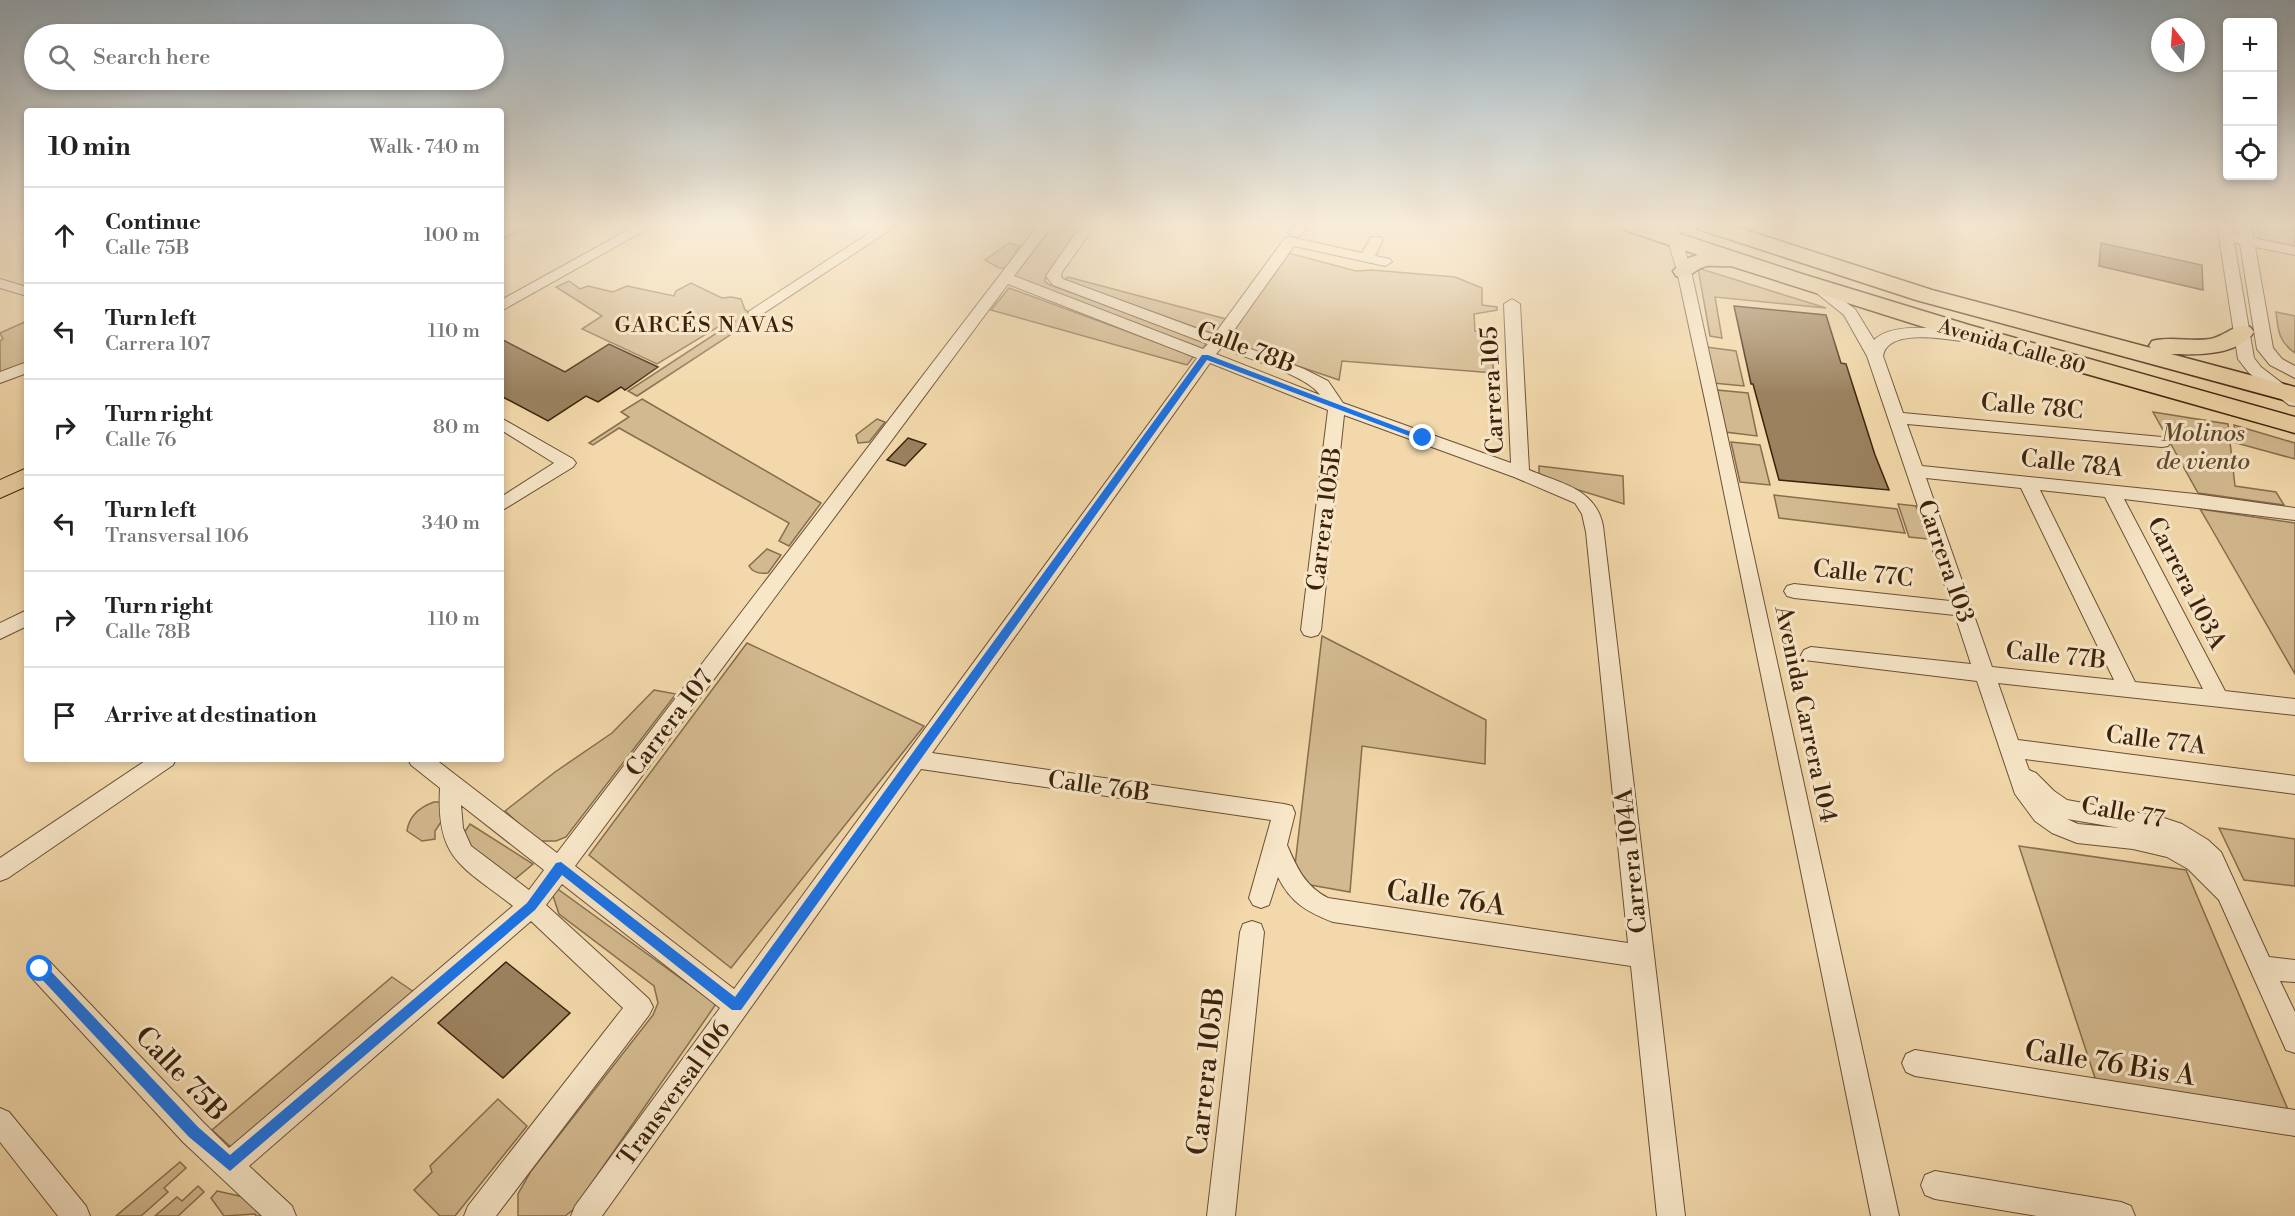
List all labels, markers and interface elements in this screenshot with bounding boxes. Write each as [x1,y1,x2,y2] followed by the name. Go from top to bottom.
[2151,18,2205,72] north arrow
[2223,18,2277,180] map controls
[2223,18,2277,72] button: +
[24,24,504,90] search box
[45,41,78,74] icon: search
[93,44,210,71] text: Search here
[2223,72,2277,126] button: −
[2223,126,2277,180] button: locate
[48,131,131,163] text: 10 min
[369,135,480,160] text: Walk · 740 m
[105,209,201,236] text: Continue
[48,219,81,252] icon: ahead
[424,223,480,248] text: 100 m
[105,236,190,261] text: Calle 75B
[105,305,196,332] text: Turn left
[615,311,795,339] district label: GARCÉS NAVAS
[1934,314,2088,380] street label: Avenida Calle 80
[48,315,81,348] icon: left
[1192,315,1299,380] street label: Calle 78B
[428,319,480,344] text: 110 m
[1475,325,1511,455] street label: Carrera 105
[105,332,210,357] text: Carrera 107
[1979,388,2084,426] street label: Calle 78C
[105,401,213,428] text: Turn right
[48,411,81,444] icon: right
[433,415,480,440] text: 80 m
[2156,419,2250,477] park label: Molinos de viento
[1409,424,1435,450] route end
[105,428,176,453] text: Calle 76
[2019,444,2125,484] street label: Calle 78A
[1301,445,1349,593] street label: Carrera 105B
[1910,496,1980,627] street label: Carrera 103
[105,497,196,524] text: Turn left
[48,507,81,540] icon: left
[422,511,480,536] text: 340 m
[2140,512,2232,655] street label: Carrera 103A
[105,524,249,549] text: Transversal 106
[1811,554,1914,594] street label: Calle 77C
[105,593,213,620] text: Turn right
[1767,602,1843,825] street label: Avenida Carrera 104
[48,603,81,636] icon: right
[428,607,480,632] text: 110 m
[105,620,191,645] text: Calle 78B
[2004,636,2108,676] street label: Calle 77B
[620,664,720,783] street label: Carrera 107
[48,699,81,732] icon: arrive
[105,702,317,729] text: Arrive at destination
[2104,720,2208,762] street label: Calle 77A
[1046,765,1152,809] street label: Calle 76B
[1609,787,1655,935] street label: Carrera 104A
[2079,791,2167,835] street label: Calle 77
[1384,873,1508,924] street label: Calle 76A
[26,955,52,981] route start
[1180,985,1233,1157] street label: Carrera 105B
[612,1015,738,1172] street label: Transversal 106
[127,1019,235,1129] street label: Calle 75B
[2022,1033,2198,1094] street label: Calle 76 Bis A

